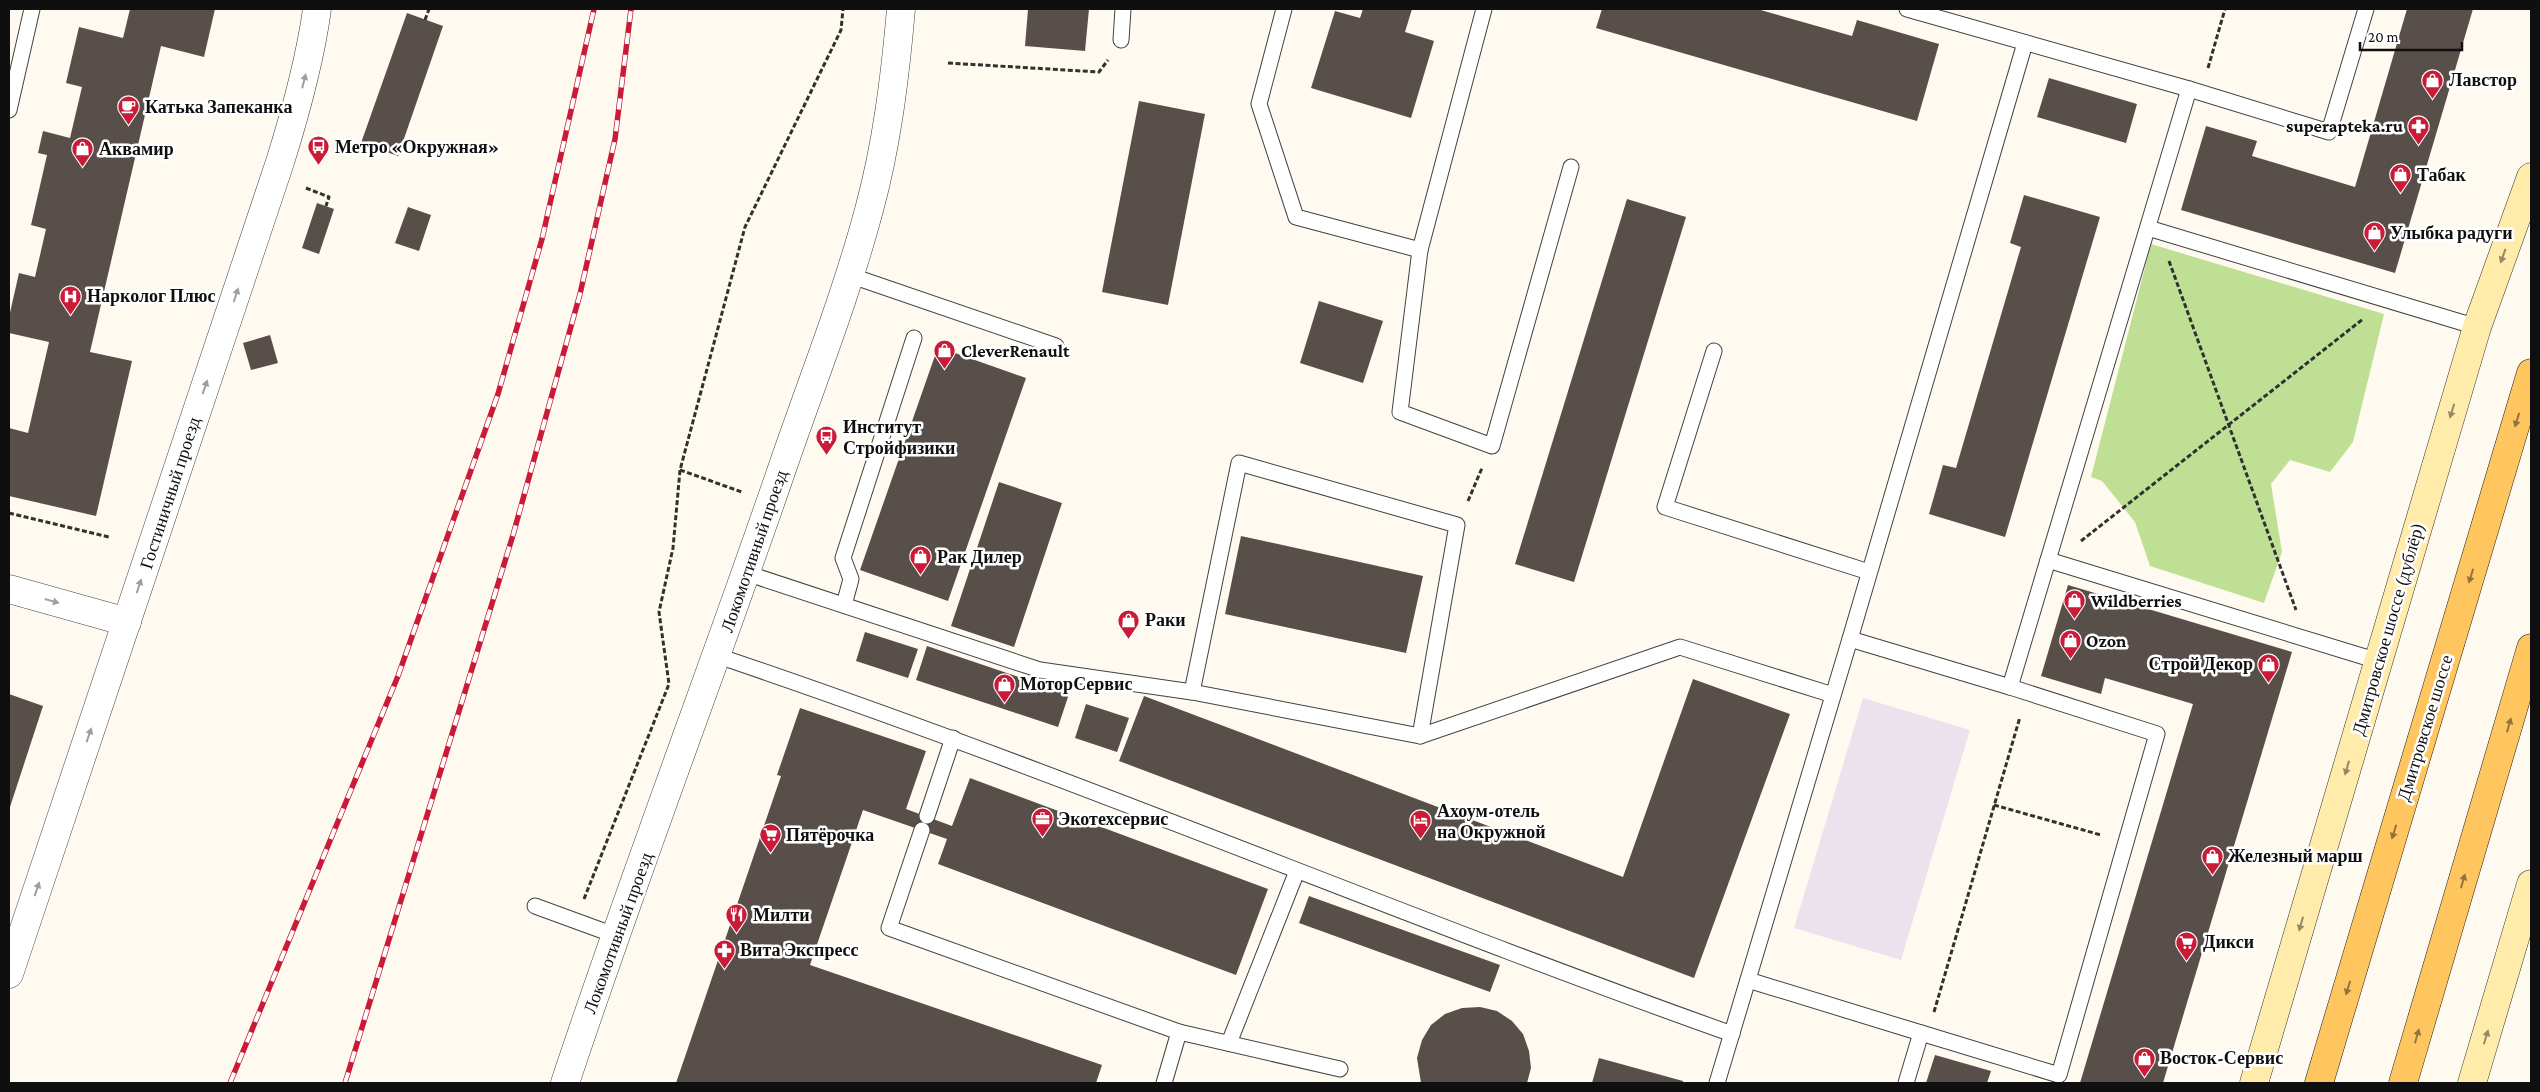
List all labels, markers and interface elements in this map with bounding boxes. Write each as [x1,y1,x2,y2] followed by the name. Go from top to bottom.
[2360,20,2462,52] scale bar
[2368,29,2399,45] text: 20 m
[2421,68,2445,99] shop icon: Лавстор
[2449,70,2517,90] place label: Лавстор
[300,74,308,89] one-way arrow
[117,95,141,126] cafe icon: Катька Запеканка
[145,97,292,117] place label: Катька Запеканка
[2407,114,2431,145] pharmacy icon: superapteka.ru
[2286,116,2404,136] place label: superapteka.ru
[307,135,331,166] bus stop icon: Метро «Окружная»
[71,137,95,168] shop icon: Аквамир
[335,137,499,157] place label: Метро «Окружная»
[99,139,174,159] place label: Аквамир
[2389,163,2413,194] shop icon: Табак
[2417,165,2467,185] place label: Табак
[2362,221,2386,252] shop icon: Улыбка радуги
[2390,223,2513,243] place label: Улыбка радуги
[2499,249,2507,264] one-way arrow
[59,284,83,315] hospital icon: Нарколог Плюс
[87,286,216,306] place label: Нарколог Плюс
[232,287,240,302] one-way arrow
[933,339,957,370] shop icon: CleverRenault
[961,341,1070,361] place label: CleverRenault
[202,380,209,395] one-way arrow
[2448,403,2456,418] one-way arrow
[2513,412,2521,427] one-way arrow
[136,414,204,572] street label: Гостиничный проезд
[843,417,955,458] place label: Институт Стройфизики
[815,425,839,456] bus stop icon: Институт Стройфизики
[717,467,791,635] street label: Локомотивный проезд
[2347,520,2429,738] street label: Дмитровское шоссе (дублёр)
[909,545,933,576] shop icon: Рак Дилер
[937,547,1022,567] place label: Рак Дилер
[2466,568,2474,583] one-way arrow
[135,578,143,593] one-way arrow
[2063,589,2087,620] shop icon: Wildberries
[2090,591,2182,611] place label: Wildberries
[44,597,59,605] one-way arrow
[1117,608,1141,639] shop icon: Раки
[1145,610,1186,630] place label: Раки
[2058,629,2082,660] shop icon: Ozon
[2086,631,2127,651] place label: Ozon
[2257,652,2281,683] shop icon: Строй Декор
[2392,652,2458,804] street label: Дмитровское шоссе
[2149,654,2253,674] place label: Строй Декор
[992,672,1016,703] shop icon: МоторСервис
[1020,674,1132,694] place label: МоторСервис
[2505,717,2513,732] one-way arrow
[86,728,93,743] one-way arrow
[2342,760,2350,775] one-way arrow
[1437,801,1546,842] place label: Ахоум-отель на Окружной
[1030,807,1054,838] office icon: Экотехсервис
[1058,809,1168,829] place label: Экотехсервис
[1409,809,1433,840] hotel icon: Ахоум-отель на Окружной
[758,823,782,854] supermarket icon: Пятёрочка
[2390,824,2398,839] one-way arrow
[786,825,874,845] place label: Пятёрочка
[2200,844,2224,875] shop icon: Железный марш
[2228,846,2363,866] place label: Железный марш
[580,850,656,1016] street label: Локомотивный проезд
[2459,873,2467,888] one-way arrow
[34,882,41,897] one-way arrow
[725,903,749,934] restaurant icon: Милти
[753,905,810,925] place label: Милти
[2297,916,2305,931] one-way arrow
[2175,930,2199,961] supermarket icon: Дикси
[2203,932,2254,952] place label: Дикси
[712,938,736,969] pharmacy icon: Вита Экспресс
[740,940,859,960] place label: Вита Экспресс
[2343,980,2351,995] one-way arrow
[2413,1029,2421,1044] one-way arrow
[2482,1029,2490,1044] one-way arrow
[2132,1046,2156,1077] shop icon: Восток-Сервис
[2160,1048,2283,1068] place label: Восток-Сервис

